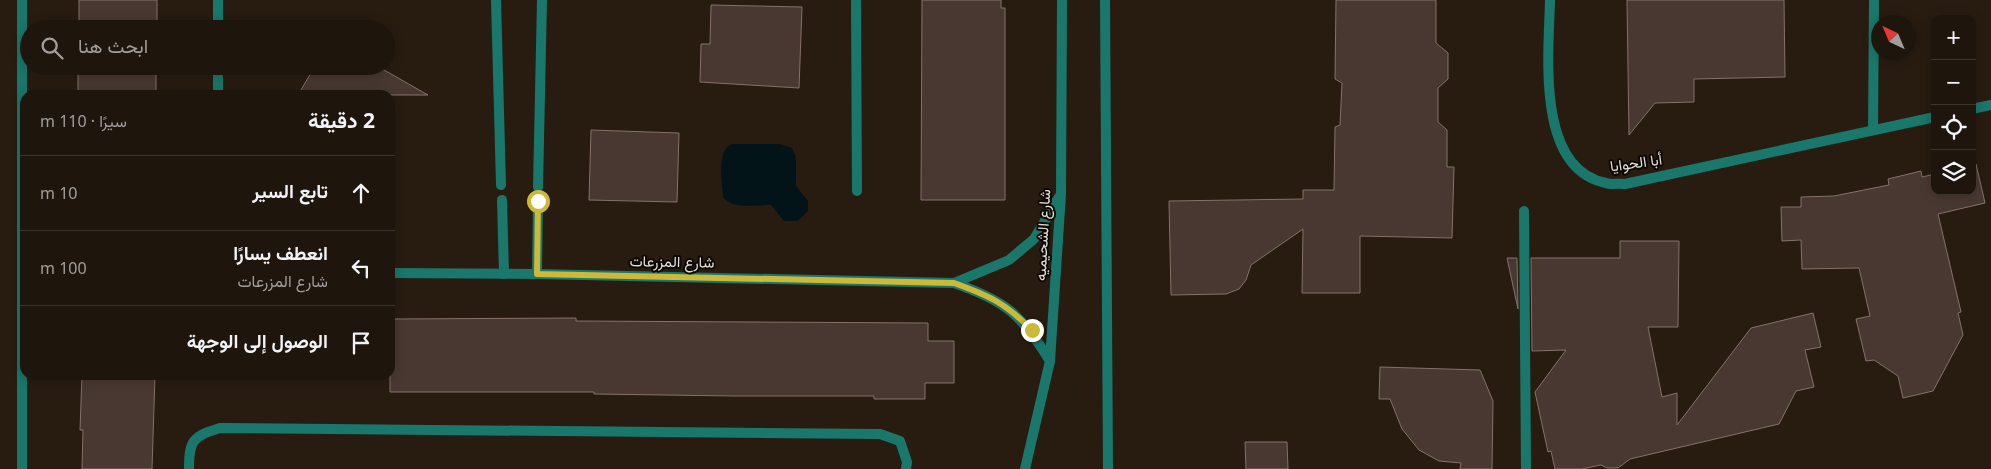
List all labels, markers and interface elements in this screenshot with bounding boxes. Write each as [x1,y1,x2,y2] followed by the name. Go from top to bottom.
[1871,15,1916,60] north arrow
[1931,15,1976,195] map controls
[1931,15,1976,60] button: +
[20,20,395,75] search box
[78,33,148,59] text: ابحث هنا
[38,34,66,62] icon: search
[1931,60,1976,105] button: −
[1931,105,1976,150] button: locate
[308,106,375,134] text: 2 دقيقة
[40,110,127,132] text: سيرًا · 110 m
[1608,148,1664,176] street label: أبا الحوايا
[1931,150,1976,195] button: layers
[252,178,328,204] text: تابع السير
[347,179,375,207] icon: ahead
[40,182,77,204] text: 10 m
[1030,188,1056,282] street label: شارع الشحيميه
[527,190,550,213] route start
[233,240,328,266] text: انعطف يسارًا
[629,250,715,274] street label: شارع المزرعات
[347,254,375,282] icon: left
[40,257,87,279] text: 100 m
[237,270,328,292] text: شارع المزرعات
[1021,319,1044,342] route end
[187,328,328,354] text: الوصول إلى الوجهة
[347,329,375,357] icon: arrive

